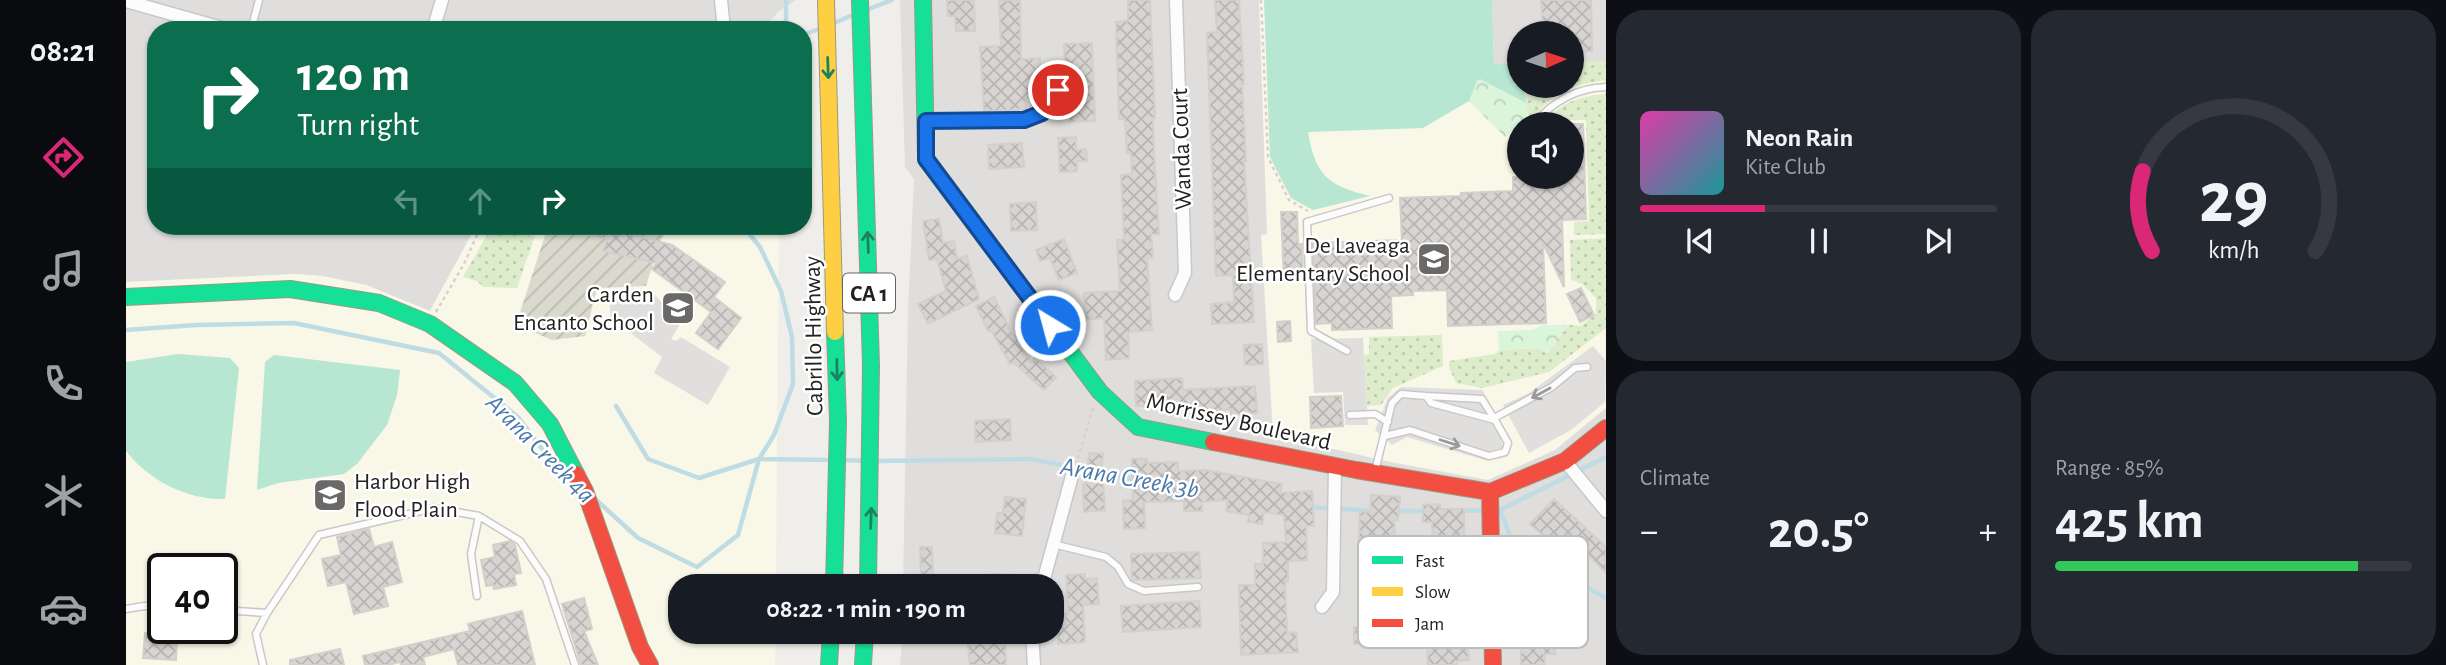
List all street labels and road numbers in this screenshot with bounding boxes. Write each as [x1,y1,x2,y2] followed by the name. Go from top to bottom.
[1168,87,1196,210] street label: Wanda Court
[801,256,827,416] street label: Cabrillo Highway
[843,274,895,312] road number: CA 1
[1144,389,1333,455] street label: Morrissey Boulevard

